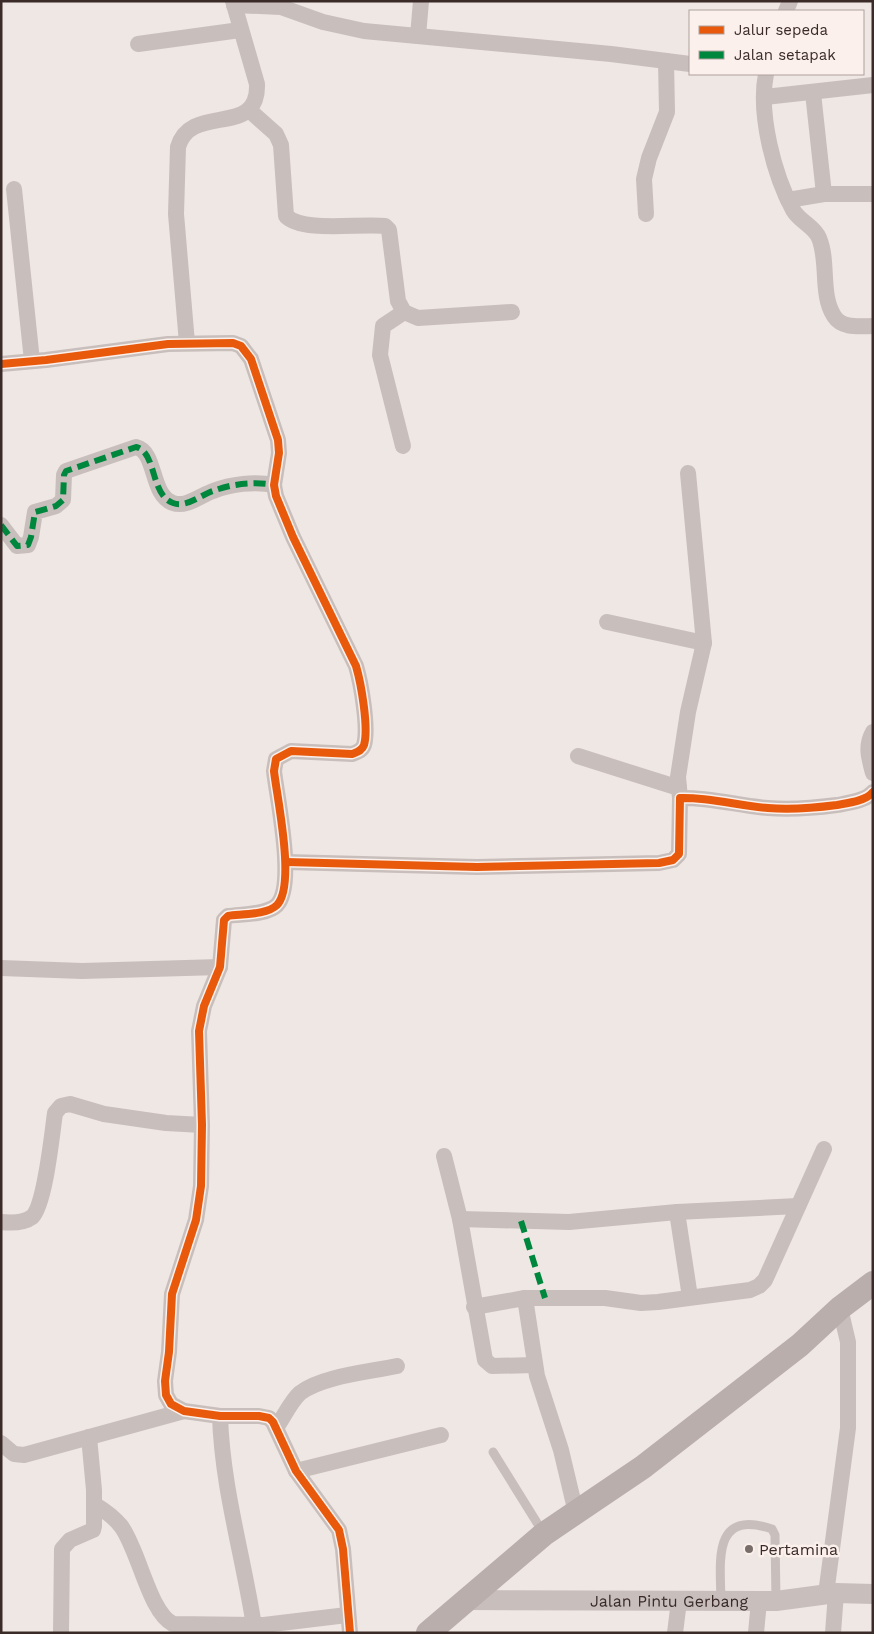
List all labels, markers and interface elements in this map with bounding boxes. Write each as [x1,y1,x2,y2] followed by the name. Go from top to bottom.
[689,10,864,75] legend
[734,21,828,39] text: Jalur sepeda
[734,46,836,64] text: Jalan setapak
[759,1540,838,1559] place label: Pertamina
[743,1543,755,1555] marker: Pertamina
[590,1591,748,1610] street label: Jalan Pintu Gerbang

